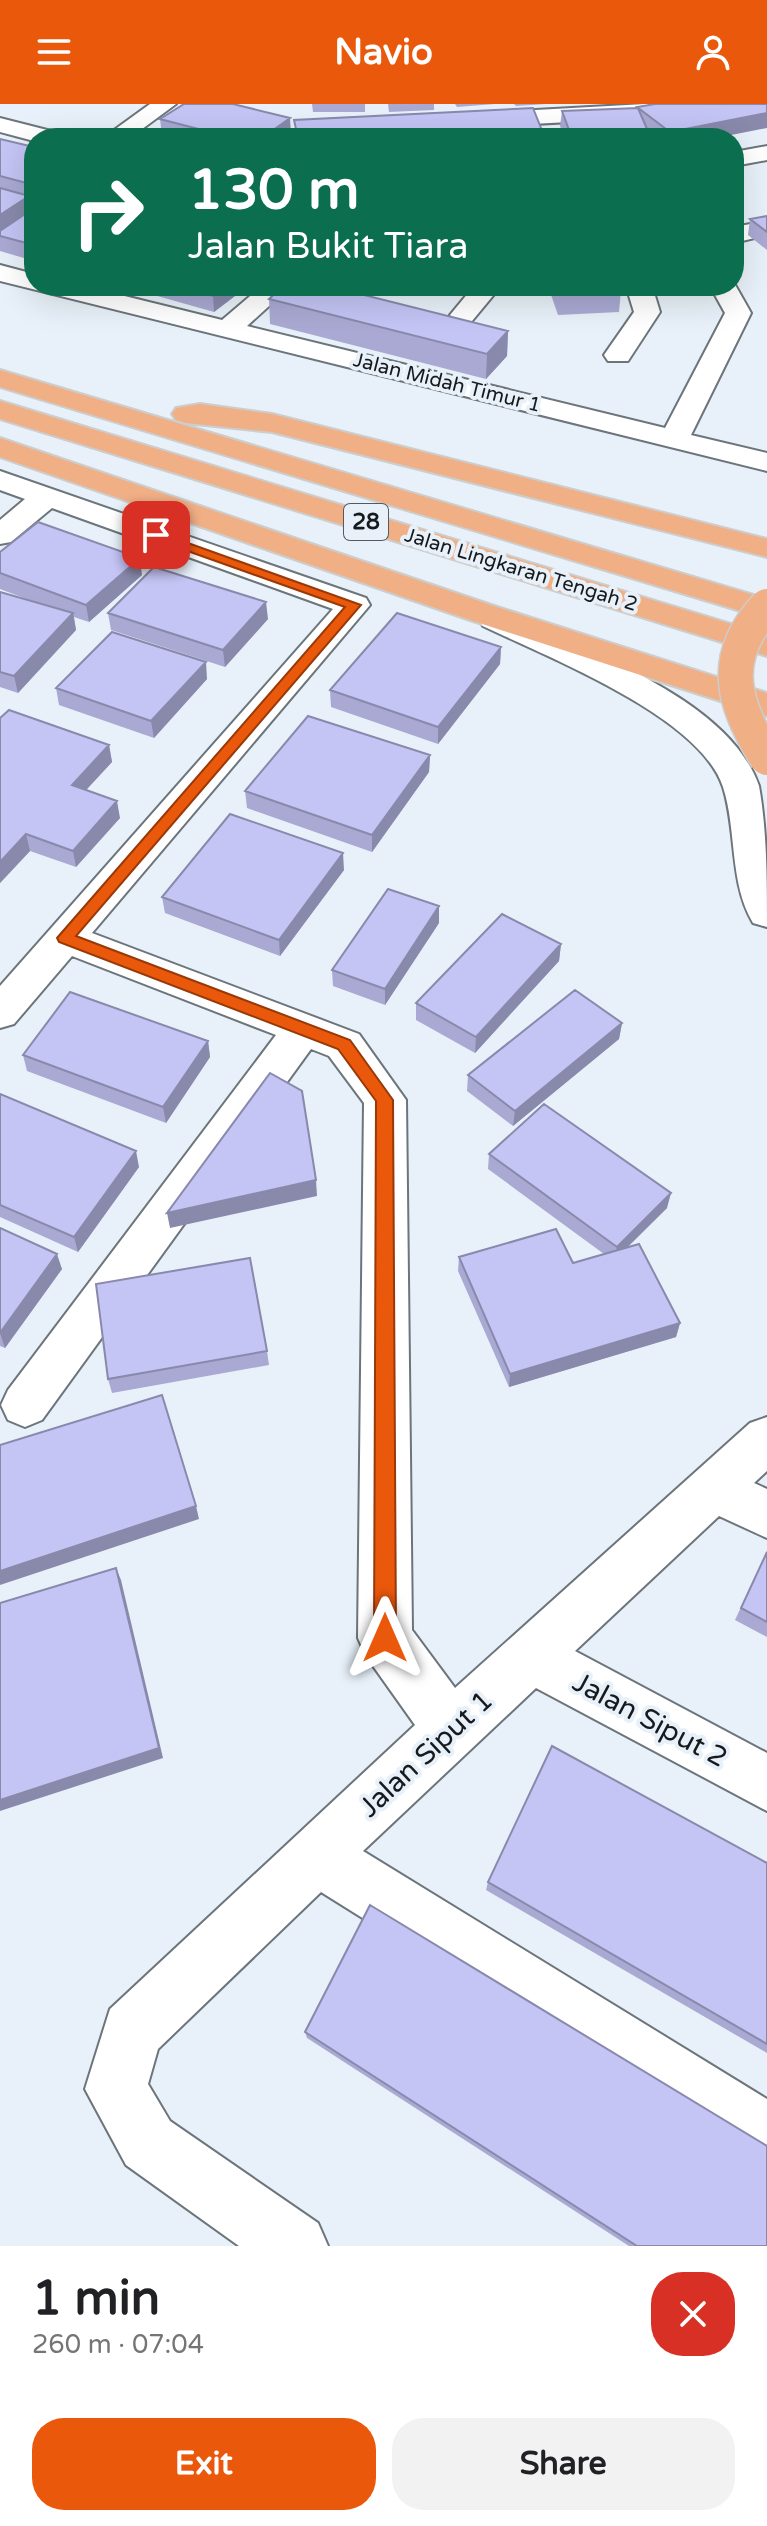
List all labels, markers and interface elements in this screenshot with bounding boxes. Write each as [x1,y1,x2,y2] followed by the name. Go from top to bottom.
[32,30,76,74] icon: menu
[691,30,735,74] icon: person
[334,31,433,74] text: Navio
[188,157,359,224] text: 130 m
[56,160,160,264] icon: right
[188,225,469,268] text: Jalan Bukit Tiara
[351,348,543,418] street label: Jalan Midah Timur 1
[122,501,190,569] pin
[344,504,388,540] road number: 28
[134,513,178,557] icon: arrive
[402,523,640,617] street label: Jalan Lingkaran Tengah 2
[343,1596,427,1680] position arrow
[567,1665,733,1775] street label: Jalan Siput 2
[352,1684,500,1824] street label: Jalan Siput 1
[32,2270,160,2328] text: 1 min
[651,2272,735,2356] button: close
[32,2329,204,2360] text: 260 m · 07:04
[32,2418,376,2510] button: Exit
[392,2418,735,2510] button: Share

